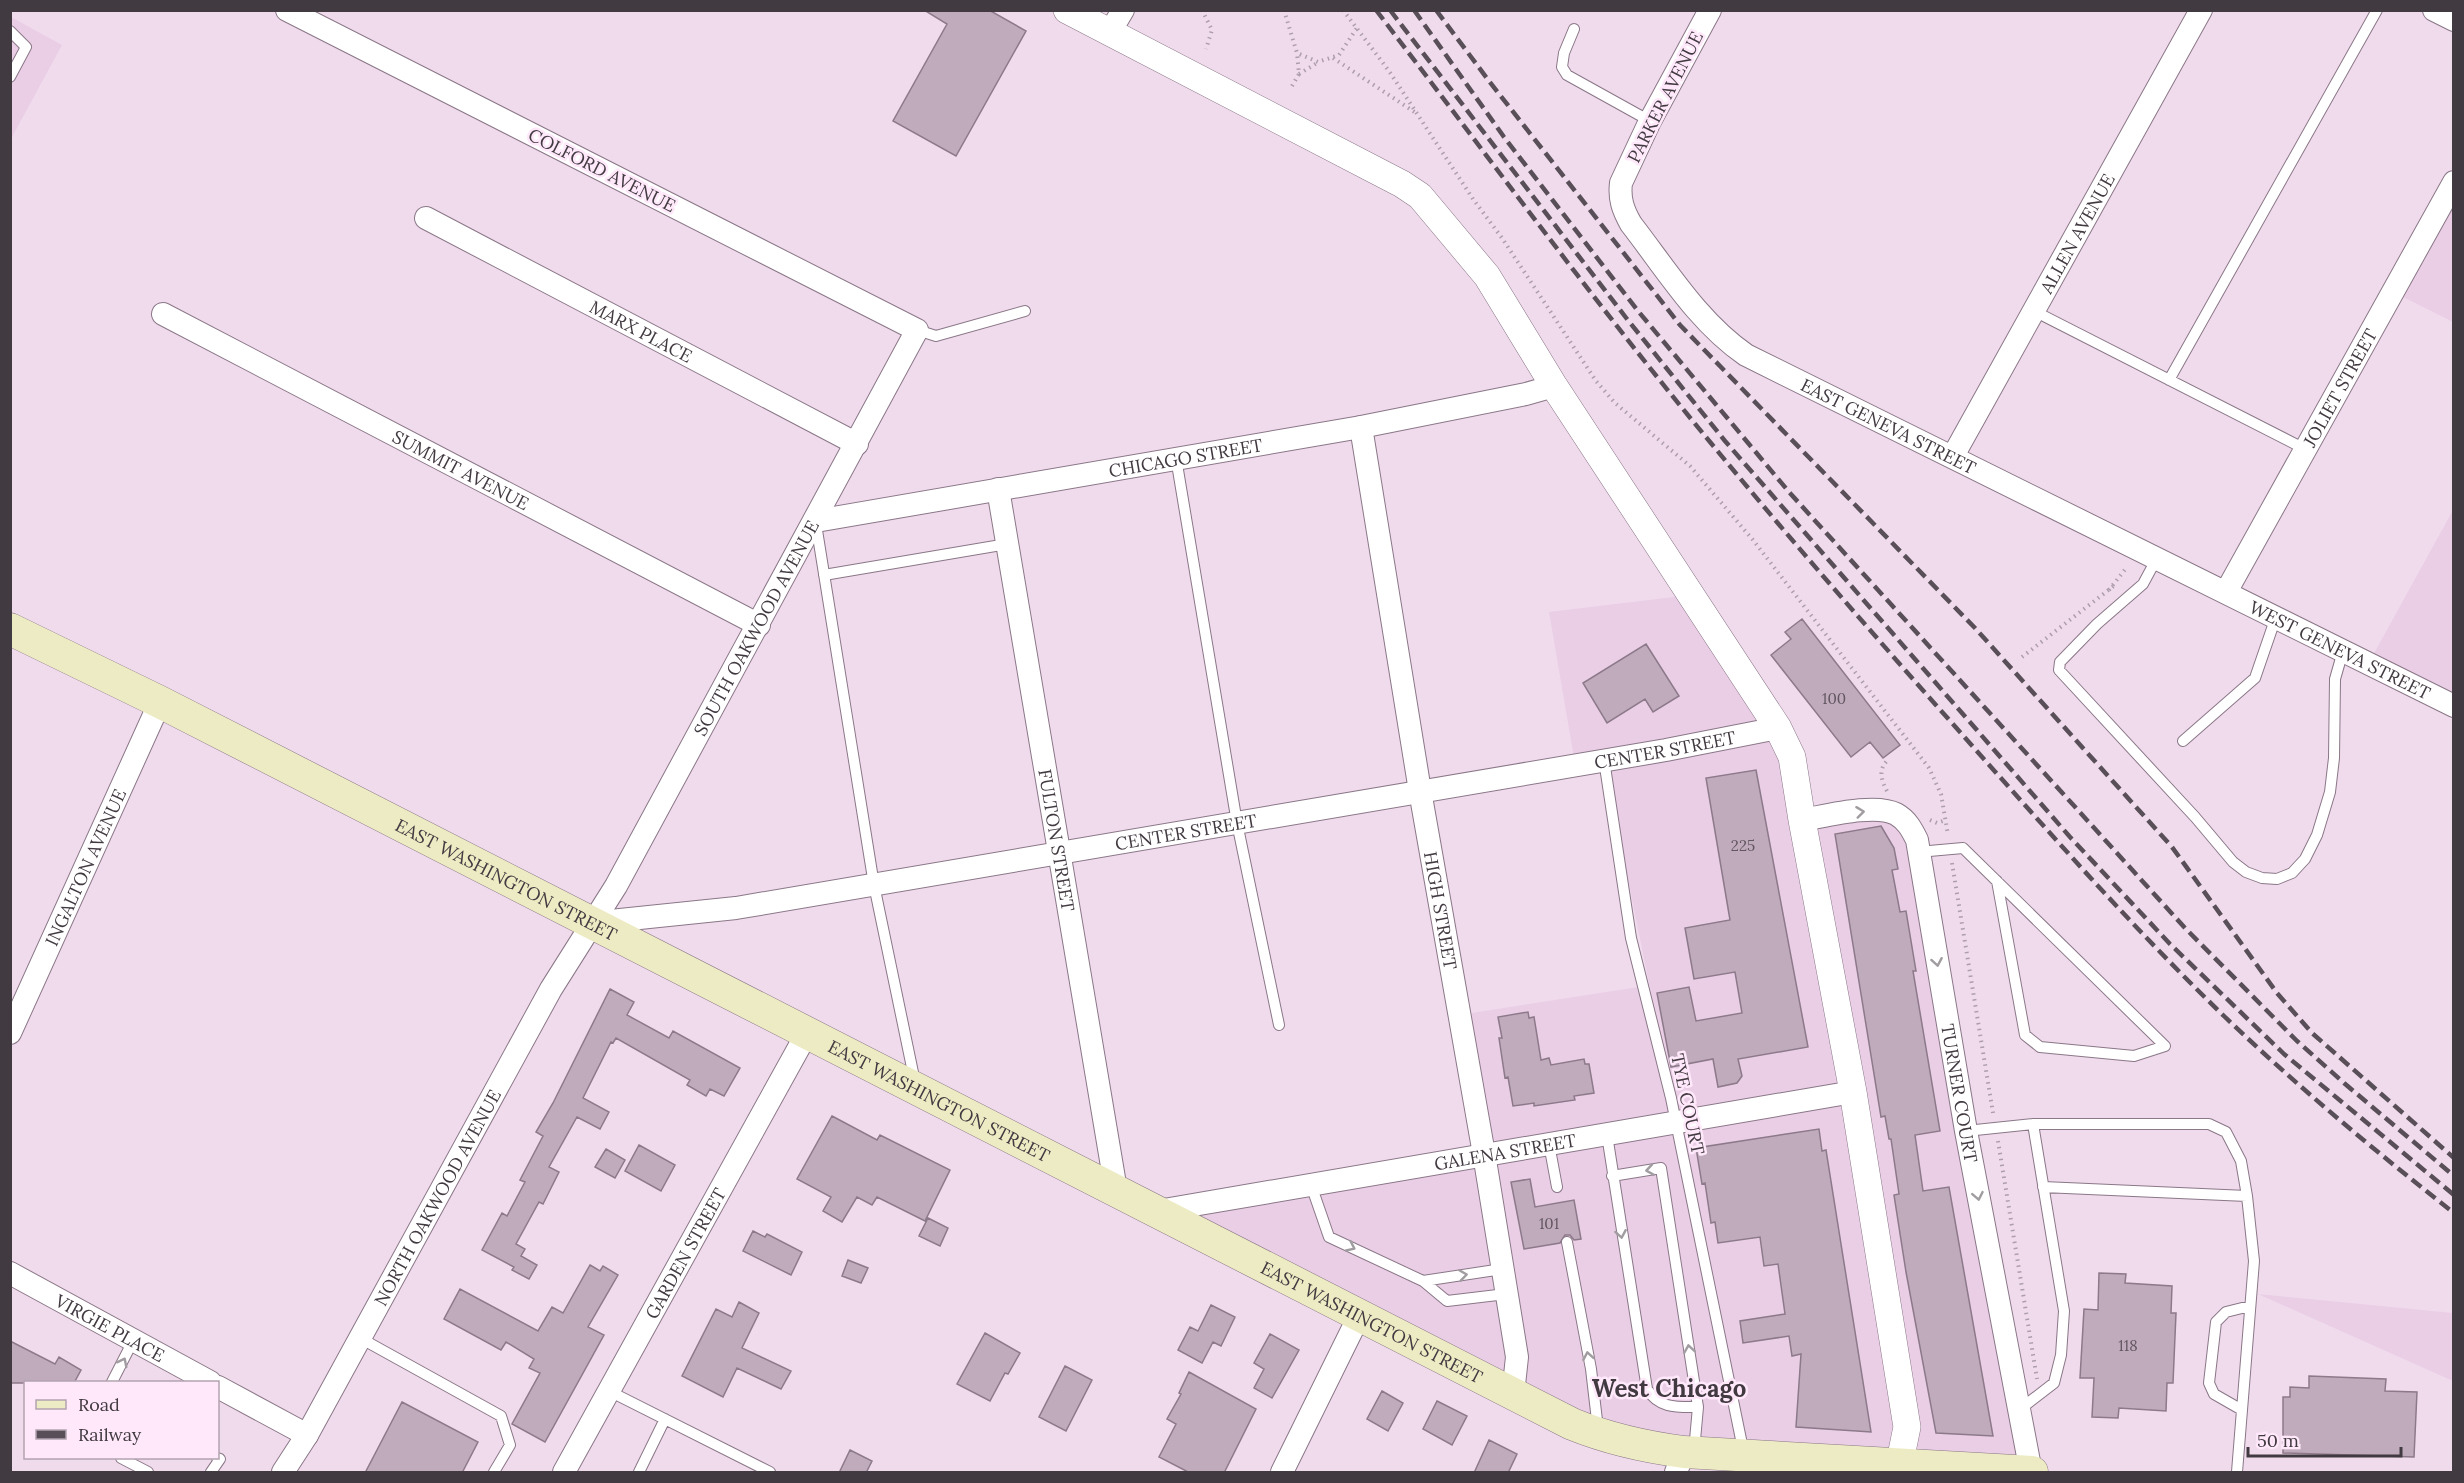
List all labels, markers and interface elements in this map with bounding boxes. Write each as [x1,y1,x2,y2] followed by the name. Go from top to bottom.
[1622,27,1708,167] street label: PARKER AVENUE
[524,123,680,217] street label: COLFORD AVENUE
[2034,169,2119,298] street label: ALLEN AVENUE
[586,295,696,367] street label: MARX PLACE
[2297,324,2382,451] street label: JOLIET STREET
[1797,373,1981,479] street label: EAST GENEVA STREET
[389,424,533,515] street label: SUMMIT AVENUE
[1107,433,1265,482] street label: CHICAGO STREET
[688,516,824,740] street label: SOUTH OAKWOOD AVENUE
[2246,595,2435,704] street label: WEST GENEVA STREET
[1822,689,1846,708] house number: 100
[1592,725,1738,774] street label: CENTER STREET
[1034,767,1080,913] street label: FULTON STREET
[40,785,131,949] street label: INGALTON AVENUE
[1855,806,1864,819] one-way arrow
[1113,808,1259,855] street label: CENTER STREET
[392,813,622,946] street label: EAST WASHINGTON STREET
[1731,836,1755,855] house number: 225
[1419,850,1463,972] street label: HIGH STREET
[1930,957,1943,967] one-way arrow
[1937,1022,1983,1165] street label: TURNER COURT
[824,1034,1054,1167] street label: EAST WASHINGTON STREET
[1666,1052,1710,1157] street label: TYE COURT
[369,1085,505,1310] street label: NORTH OAKWOOD AVENUE
[1432,1128,1578,1175] street label: GALENA STREET
[1645,1163,1655,1176] one-way arrow
[640,1183,731,1323] street label: GARDEN STREET
[1971,1191,1984,1201] one-way arrow
[1539,1214,1559,1233] house number: 101
[1615,1229,1627,1238] one-way arrow
[1344,1240,1355,1252] one-way arrow
[1257,1255,1487,1388] street label: EAST WASHINGTON STREET
[1458,1269,1467,1281] one-way arrow
[50,1288,169,1367] street label: VIRGIE PLACE
[2118,1336,2138,1355] house number: 118
[1683,1345,1696,1355] one-way arrow
[1583,1351,1595,1361] one-way arrow
[116,1357,127,1368] one-way arrow
[1592,1373,1746,1404] district label: West Chicago
[24,1381,219,1459] legend
[78,1393,120,1416] text: Road
[2248,1420,2401,1458] scale bar
[78,1423,142,1446] text: Railway
[2257,1429,2299,1452] text: 50 m

